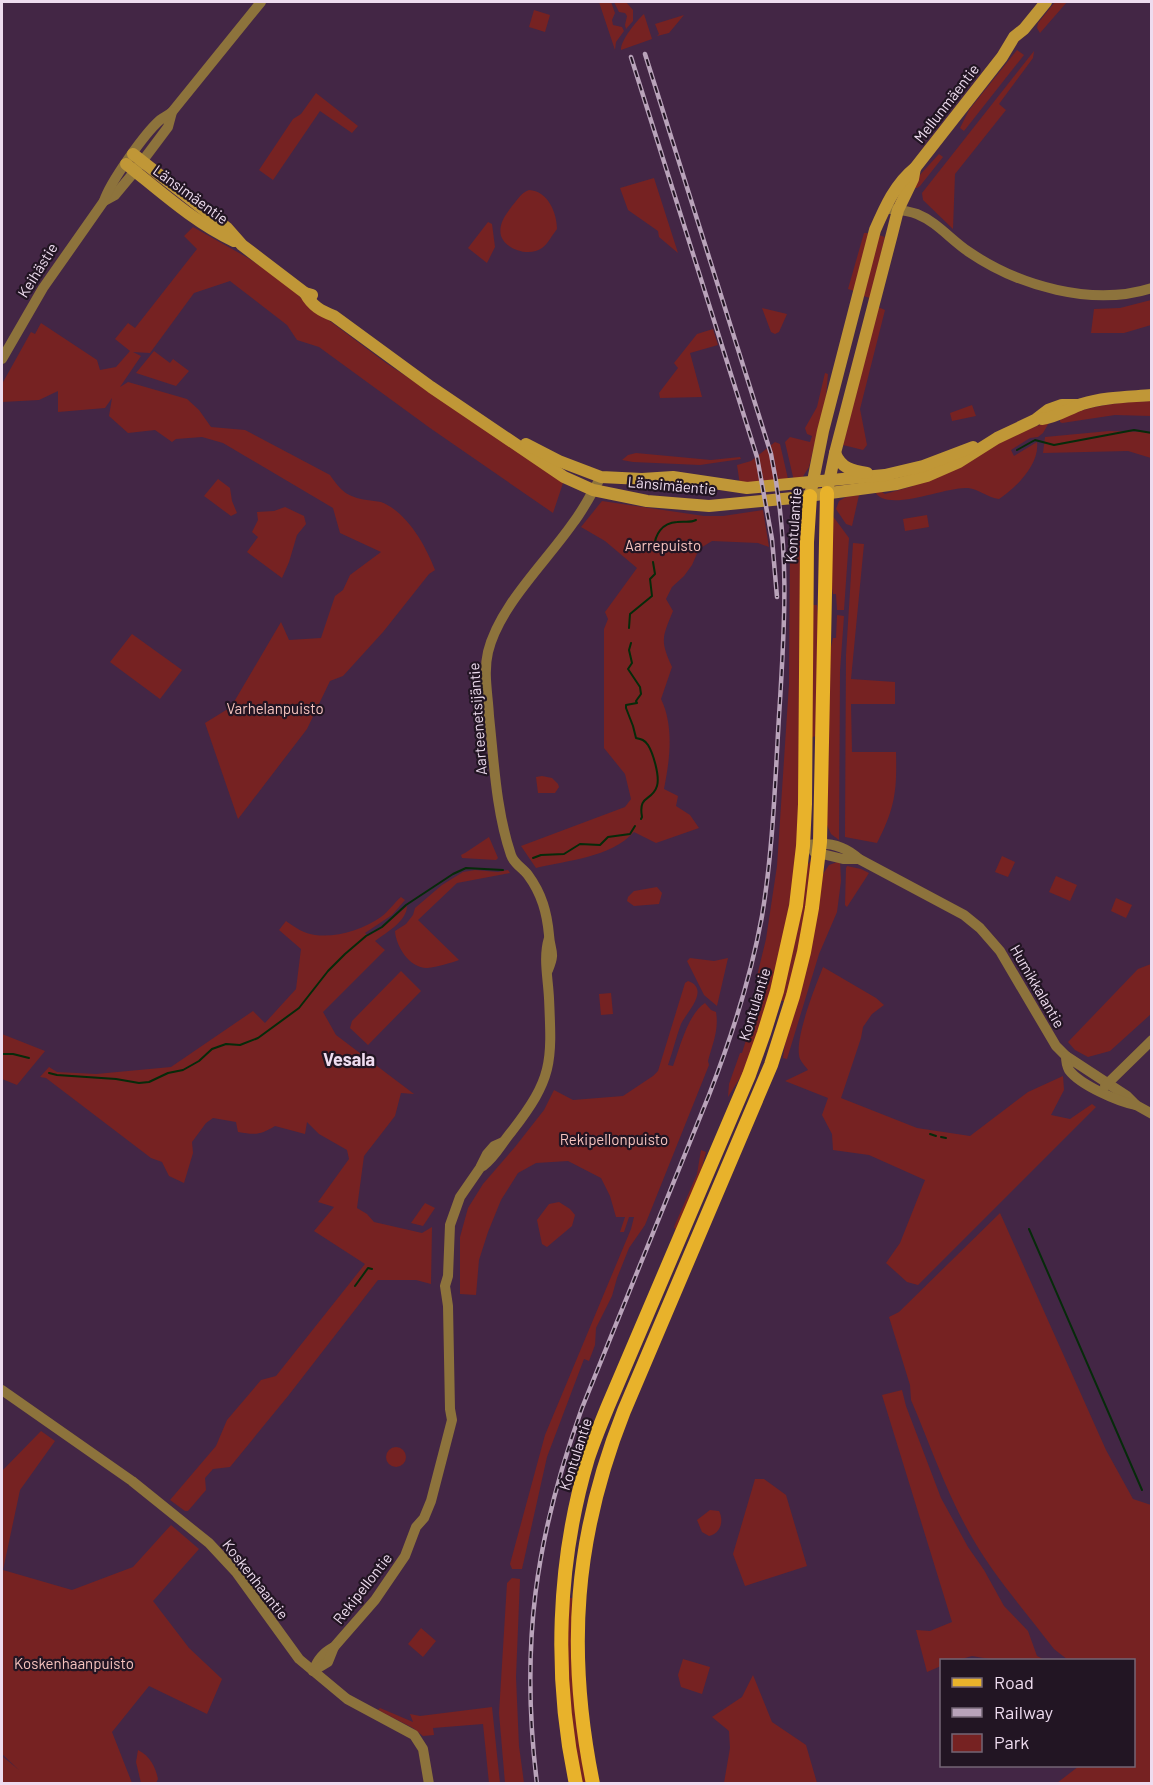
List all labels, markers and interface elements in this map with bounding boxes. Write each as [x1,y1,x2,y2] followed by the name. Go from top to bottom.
[910,60,982,146] street label: Mellunmäentie
[150,161,232,227] street label: Länsimäentie
[13,239,61,301] street label: Keihästie
[627,472,717,498] street label: Länsimäentie
[781,487,805,563] street label: Kontulantie
[625,536,701,554] park label: Aarrepuisto
[464,662,490,776] street label: Aarteenetsijäntie
[226,699,324,717] park label: Varhelanpuisto
[1007,941,1069,1031] street label: Humikkalantie
[734,965,774,1043] street label: Kontulantie
[323,1048,375,1070] district label: Vesala
[560,1130,668,1148] park label: Rekipellonpuisto
[555,1415,595,1493] street label: Kontulantie
[219,1535,293,1623] street label: Koskenhaantie
[329,1549,395,1627] street label: Rekipellontie
[14,1654,134,1672] park label: Koskenhaanpuisto
[940,1659,1135,1767] legend
[994,1671,1034,1693] text: Road
[994,1701,1053,1723] text: Railway
[994,1731,1029,1753] text: Park

